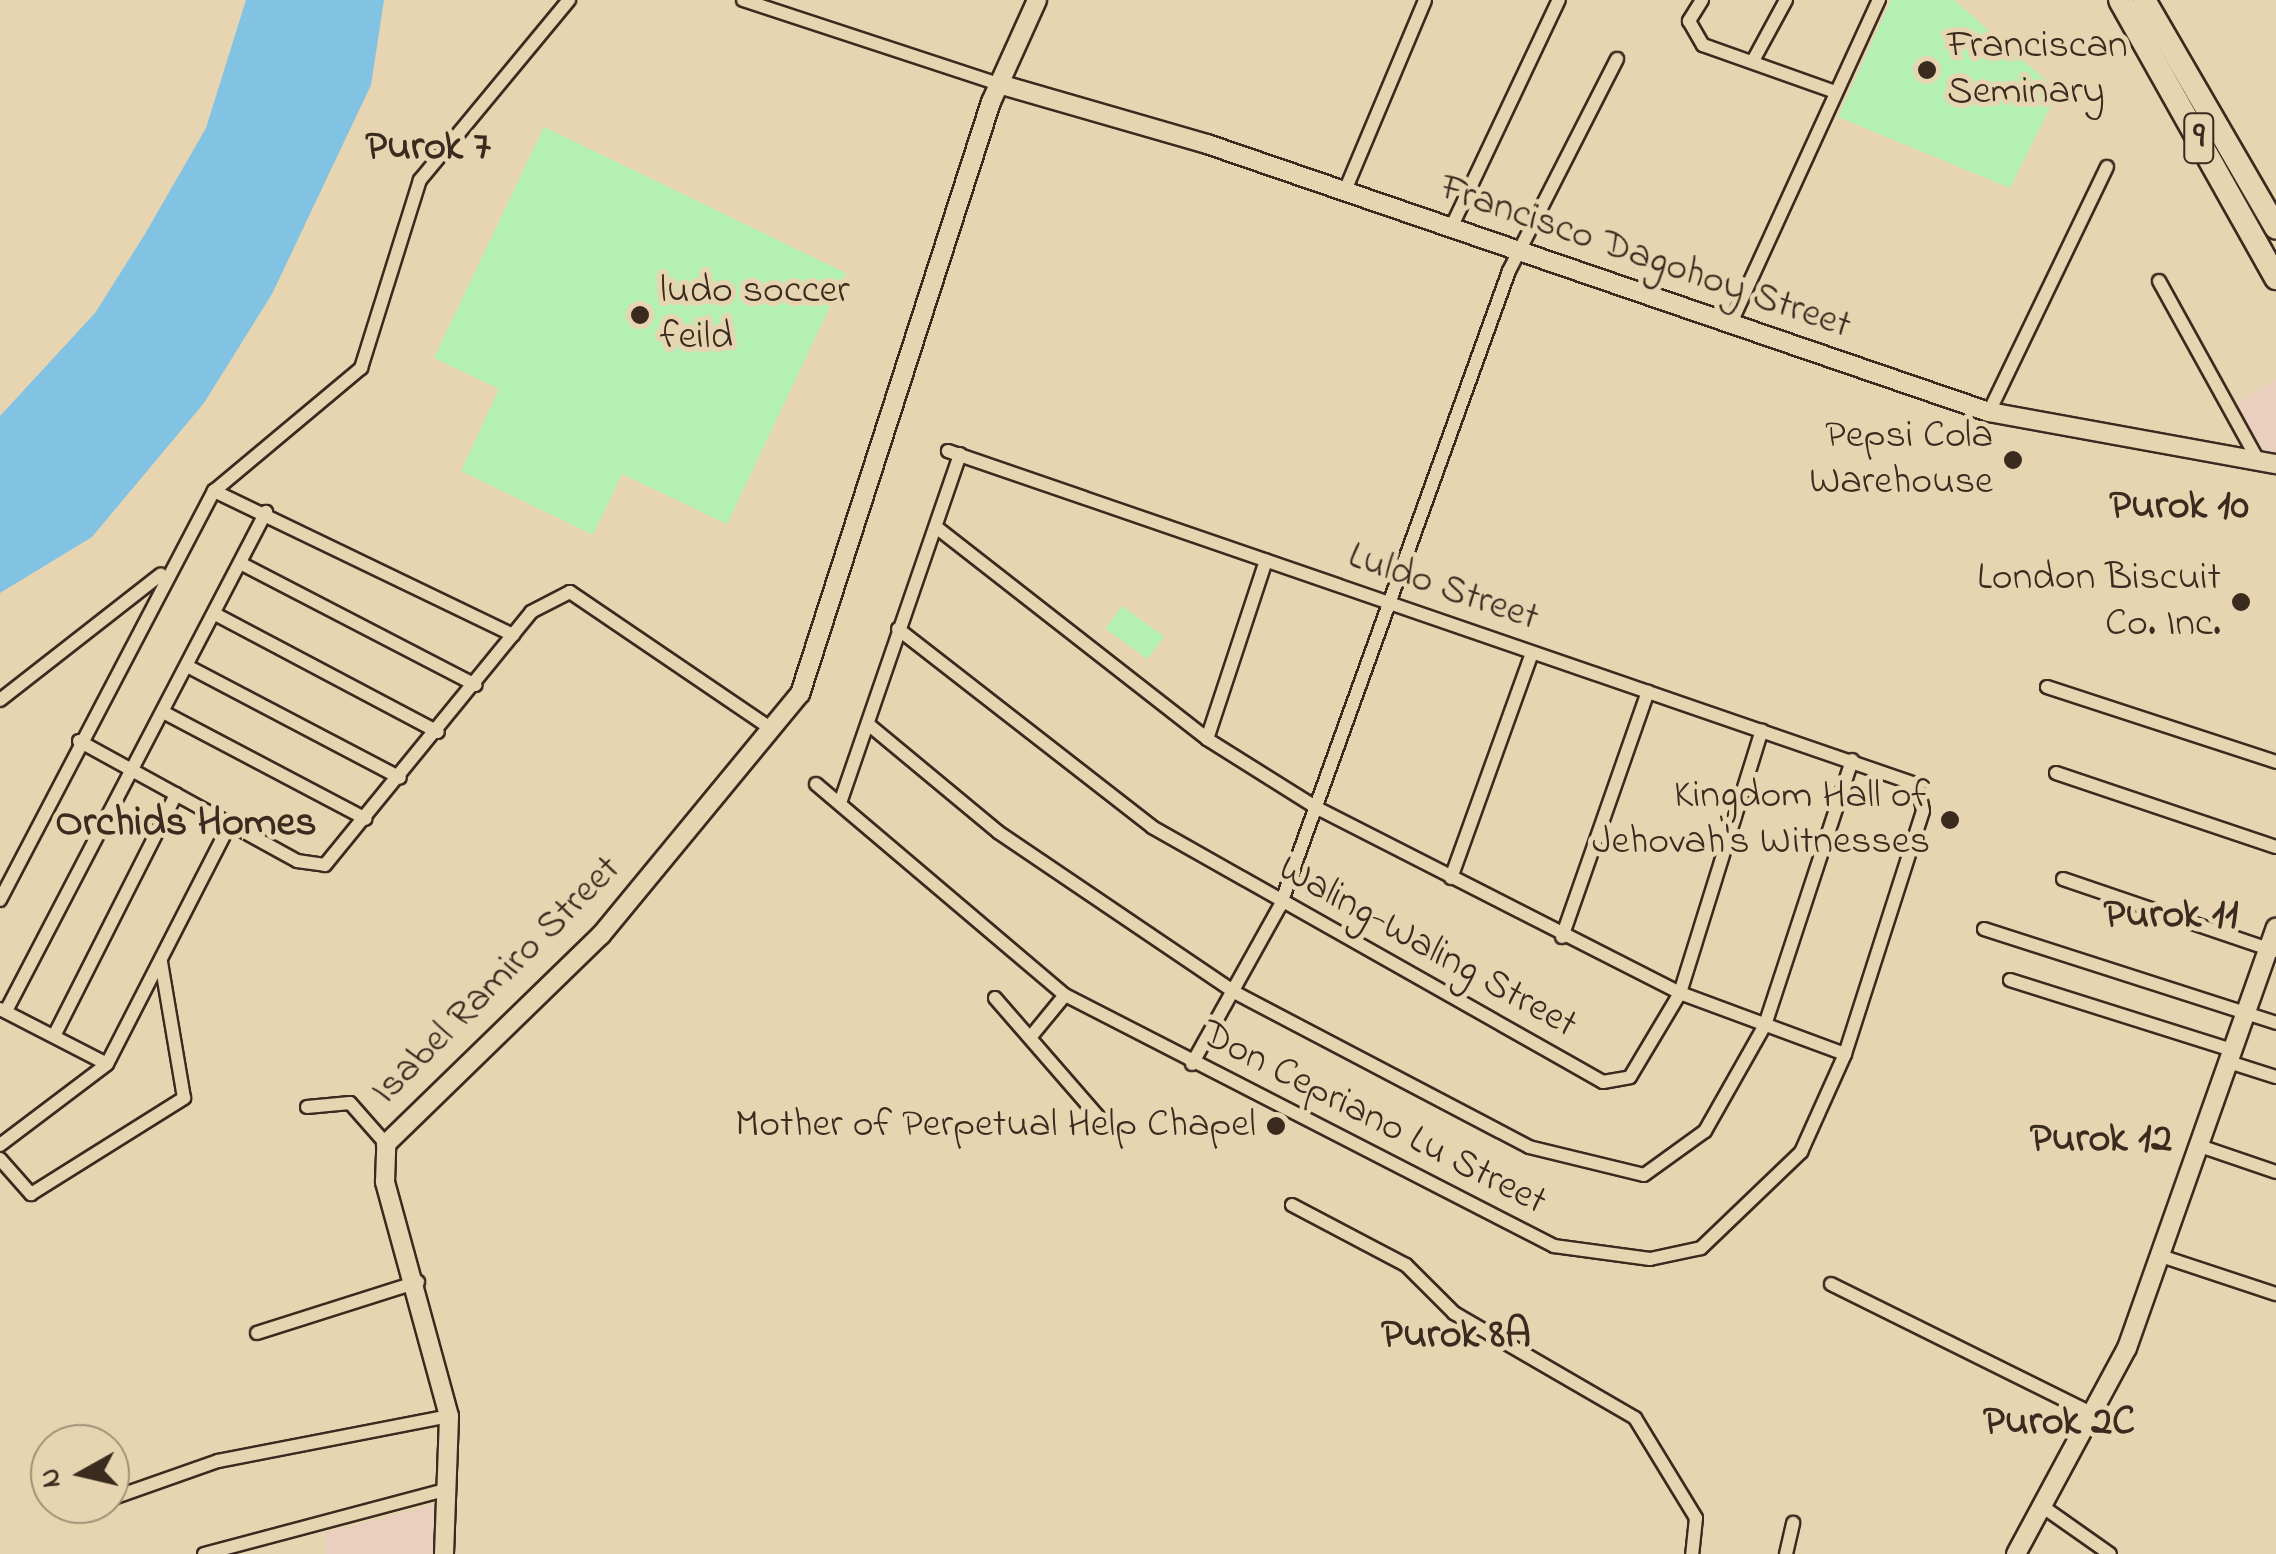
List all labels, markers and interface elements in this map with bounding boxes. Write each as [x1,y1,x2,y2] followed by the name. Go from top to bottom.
[1947,23,2128,117] place label: Franciscan Seminary
[1916,59,1938,81] marker: Franciscan Seminary
[2182,105,2216,171] road number: 9
[365,123,491,173] district label: Purok 7
[1433,165,1857,351] street label: Francisco Dagohoy Street
[660,268,850,362] place label: ludo soccer feild
[629,304,651,326] marker: ludo soccer feild
[1809,413,1993,507] place label: Pepsi Cola Warehouse
[2002,449,2024,471] marker: Pepsi Cola Warehouse
[2109,482,2249,532] district label: Purok 10
[1341,533,1545,643] street label: Luldo Street
[1977,555,2221,649] place label: London Biscuit Co. Inc.
[2230,591,2252,613] marker: London Biscuit Co. Inc.
[1592,773,1930,867] place label: Kingdom Hall of Jehovah's Witnesses
[55,799,317,849] district label: Orchids Homes
[1939,809,1961,831] marker: Kingdom Hall of Jehovah's Witnesses
[362,846,632,1116] street label: Isabel Ramiro Street
[1269,846,1585,1050] street label: Waling-Waling Street
[2104,891,2238,941] district label: Purok 11
[1192,1011,1554,1227] street label: Don Cepriano Lu Street
[735,1102,1256,1150] place label: Mother of Perpetual Help Chapel
[1265,1115,1287,1137] marker: Mother of Perpetual Help Chapel
[2030,1115,2172,1165] district label: Purok 12
[1381,1311,1531,1361] district label: Purok 8A
[1983,1398,2135,1448] district label: Purok 2C
[30,1424,130,1524] north arrow
[30,1466,73,1490] text: N

